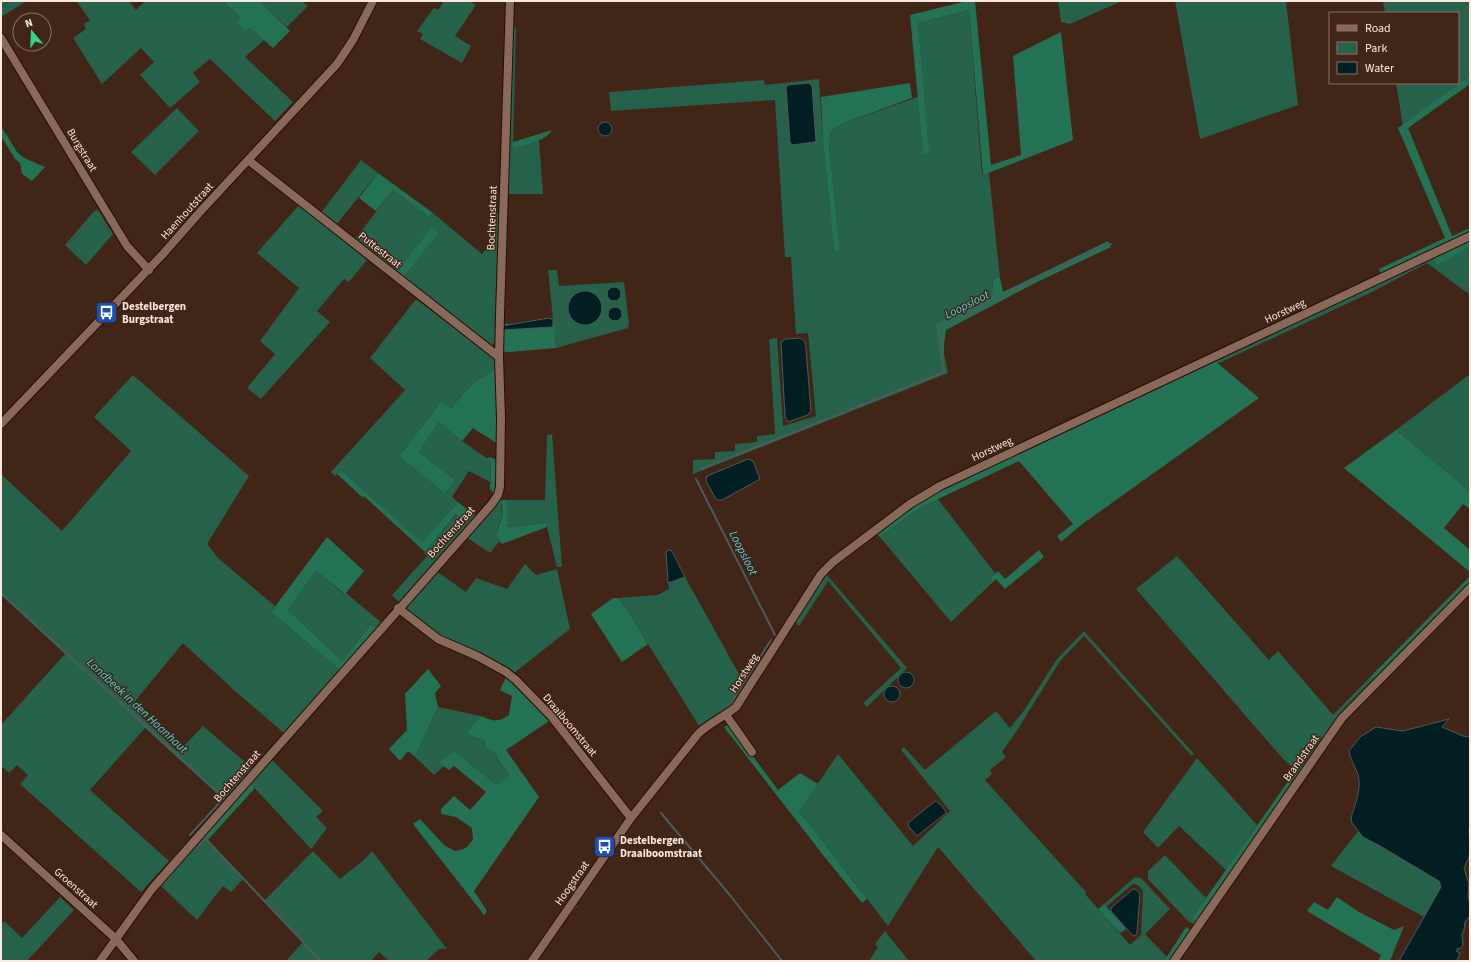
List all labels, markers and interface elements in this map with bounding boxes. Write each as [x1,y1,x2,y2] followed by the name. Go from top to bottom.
[12,12,52,52] north arrow
[1329,12,1459,84] legend
[23,15,35,31] text: N
[1365,20,1391,37] text: Road
[1365,40,1387,57] text: Park
[1365,60,1395,77] text: Water
[63,126,101,175] street label: Burgstraat
[157,179,217,243] street label: Haenhoutstraat
[483,185,501,251] street label: Bochtenstraat
[355,228,405,272] street label: Puttestraat
[942,286,993,324] water label: Loopsloot
[1262,295,1308,327] street label: Horstweg
[94,299,120,325] bus stop icon: Destelbergen Burgstraat
[122,299,186,327] place label: Destelbergen Burgstraat
[969,433,1015,465] street label: Horstweg
[424,503,478,561] street label: Bochtenstraat
[724,528,762,579] water label: Loopsloot
[726,650,762,696] street label: Horstweg
[83,655,192,758] water label: Landbeek in den Haanhaut
[539,690,601,760] street label: Draaiboomstraat
[1279,731,1323,784] street label: Brandstraat
[210,746,264,805] street label: Bochtenstraat
[592,833,618,859] bus stop icon: Destelbergen Draaiboomstraat
[620,833,703,861] place label: Destelbergen Draaiboomstraat
[551,858,593,908] street label: Hoogstraat
[51,864,101,912] street label: Groenstraat

